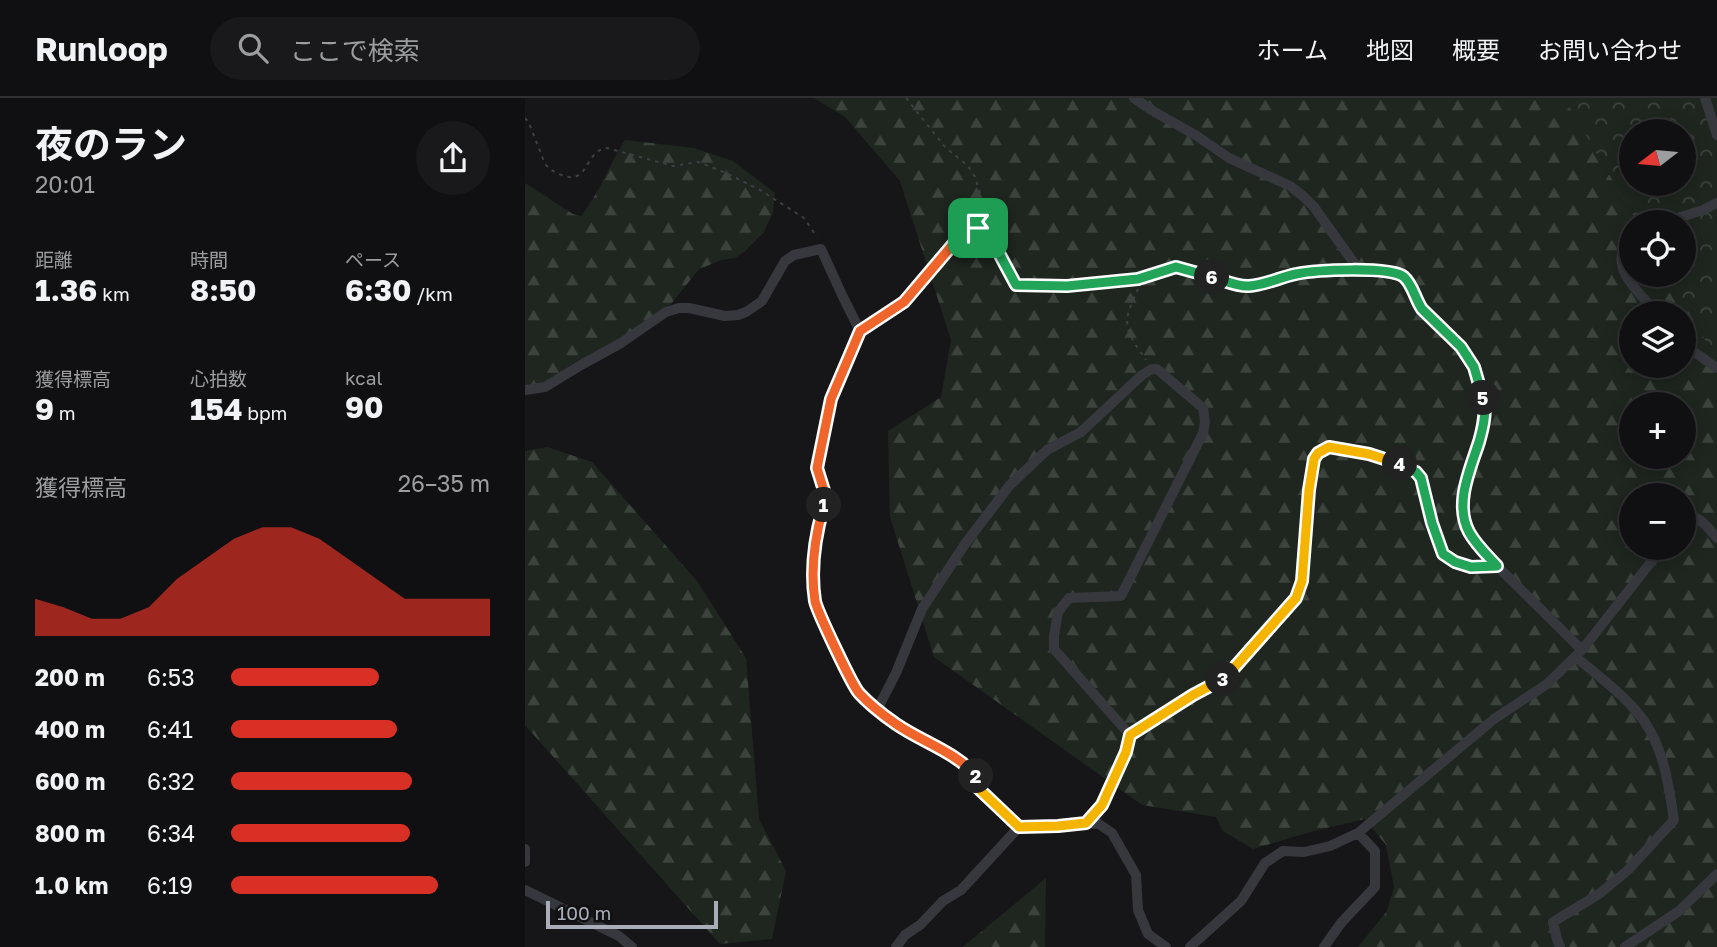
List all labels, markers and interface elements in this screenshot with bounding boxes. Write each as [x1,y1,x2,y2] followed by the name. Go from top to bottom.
[210,17,700,80] search box
[35,29,168,68] text: Runloop
[234,29,272,67] icon: search
[290,35,420,66] text: ここで検索
[1257,35,1328,64] text: ホーム
[1366,35,1414,64] text: 地図
[1452,35,1500,64] text: 概要
[1538,35,1682,64] text: お問い合わせ
[1619,119,1696,196] north arrow
[1619,119,1696,560] map controls
[35,121,187,166] text: 夜のラン
[416,121,490,195] button: share
[35,170,95,198] text: 20:01
[948,198,1008,258] pin
[959,209,997,247] icon: arrive
[1619,210,1696,287] button: locate
[35,248,73,271] text: 距離
[190,248,228,271] text: 時間
[345,248,401,271] text: ペース
[1195,260,1229,294] pin: 6
[1205,265,1218,288] text: 6
[35,272,97,308] text: 1.36
[190,272,257,308] text: 8:50
[345,272,411,308] text: 6:30
[97,282,130,305] text: km
[411,282,453,305] text: /km
[1619,301,1696,378] button: layers
[345,366,383,389] text: kcal
[35,367,111,390] text: 獲得標高
[190,367,247,390] text: 心拍数
[1465,380,1501,416] pin: 5
[1477,386,1488,409] text: 5
[345,389,384,425] text: 90
[35,391,54,427] text: 9
[190,391,243,427] text: 154
[1619,392,1696,469] button: +
[54,401,76,424] text: m
[243,401,287,424] text: bpm
[1383,446,1417,482] pin: 4
[1394,452,1405,475] text: 4
[398,469,490,497] text: 26–35 m
[35,473,127,501] text: 獲得標高
[1619,483,1696,560] button: −
[807,488,841,522] pin: 1
[819,493,828,516] text: 1
[1205,662,1241,696] pin: 3
[35,663,105,691] text: 200 m
[147,663,195,691] text: 6:53
[1217,667,1228,690] text: 3
[35,715,105,743] text: 400 m
[147,715,193,743] text: 6:41
[959,758,993,794] pin: 2
[970,764,981,787] text: 2
[35,767,105,795] text: 600 m
[147,767,195,795] text: 6:32
[35,819,106,847] text: 800 m
[147,819,195,847] text: 6:34
[35,871,108,899] text: 1.0 km
[147,871,193,899] text: 6:19
[546,898,717,930] scale bar
[557,901,611,924] text: 100 m

